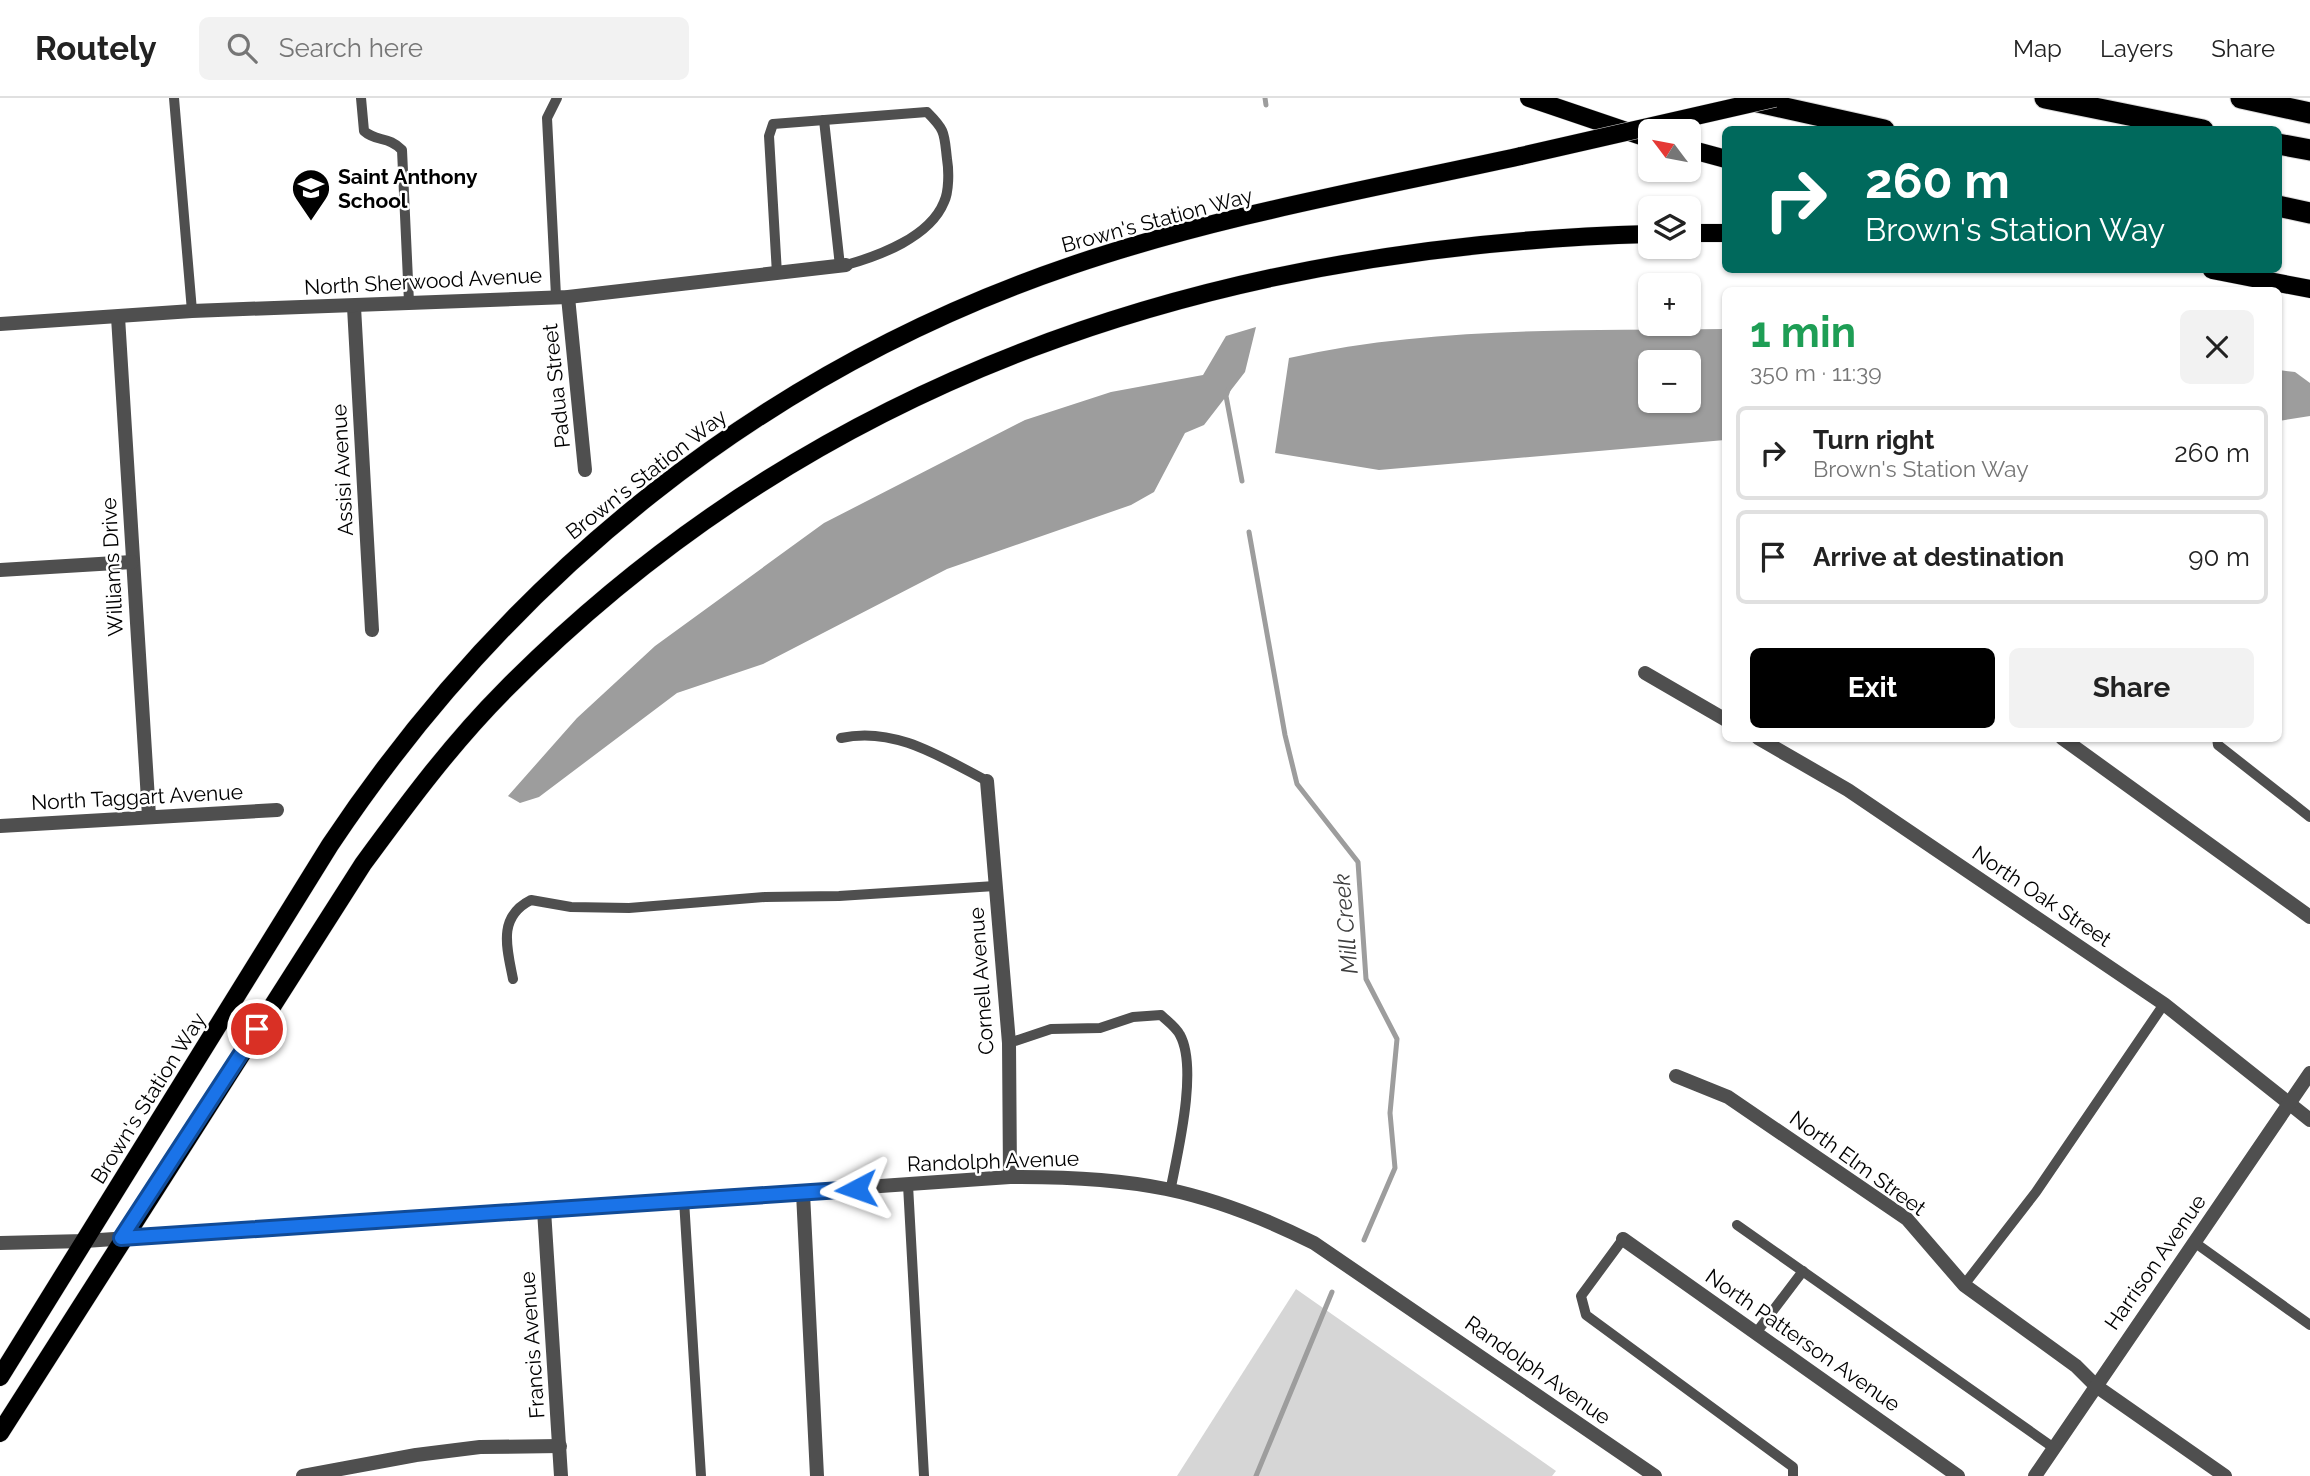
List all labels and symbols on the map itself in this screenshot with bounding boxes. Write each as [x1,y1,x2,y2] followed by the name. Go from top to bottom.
[1638,119,1701,182] north arrow
[338,164,478,213] place label: Saint Anthony School
[290,167,332,222] school or university icon: Saint Anthony School
[1059,182,1255,258] street label: Brown's Station Way
[303,262,543,300] street label: North Sherwood Avenue
[537,323,575,449] street label: Padua Street
[326,403,358,537] street label: Assisi Avenue
[561,404,731,544] street label: Brown's Station Way
[96,497,128,637] street label: Williams Drive
[30,779,244,815] street label: North Taggart Avenue
[1968,840,2116,952] street label: North Oak Street
[1327,872,1363,976] water label: Mill Creek
[963,906,999,1056] street label: Cornell Avenue
[227,999,287,1059] pin
[85,1008,211,1188] street label: Brown's Station Way
[1785,1105,1931,1221] street label: North Elm Street
[907,1146,1079,1176] street label: Randolph Avenue
[819,1152,893,1226] position arrow
[2099,1190,2211,1334] street label: Harrison Avenue
[1701,1263,1905,1417] street label: North Patterson Avenue
[514,1271,550,1419] street label: Francis Avenue
[1460,1310,1616,1430] street label: Randolph Avenue

